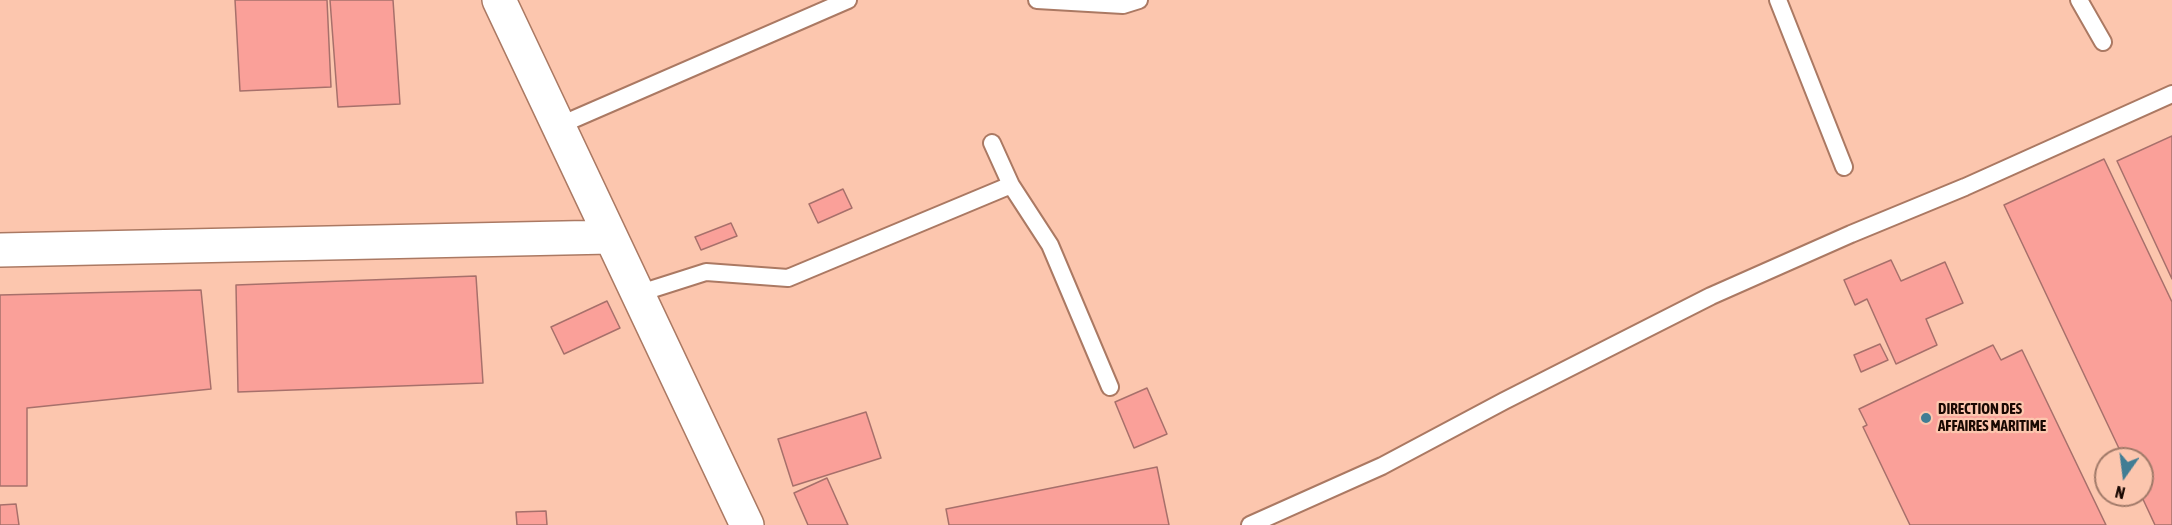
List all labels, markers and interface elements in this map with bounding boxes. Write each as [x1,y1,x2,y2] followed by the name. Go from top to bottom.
[1938,400,2046,435] place label: DIRECTION DES AFFAIRES MARITIME
[1919,411,1933,425] marker: DIRECTION DES AFFAIRES MARITIME
[2094,447,2154,507] north arrow
[2113,483,2127,502] text: N

